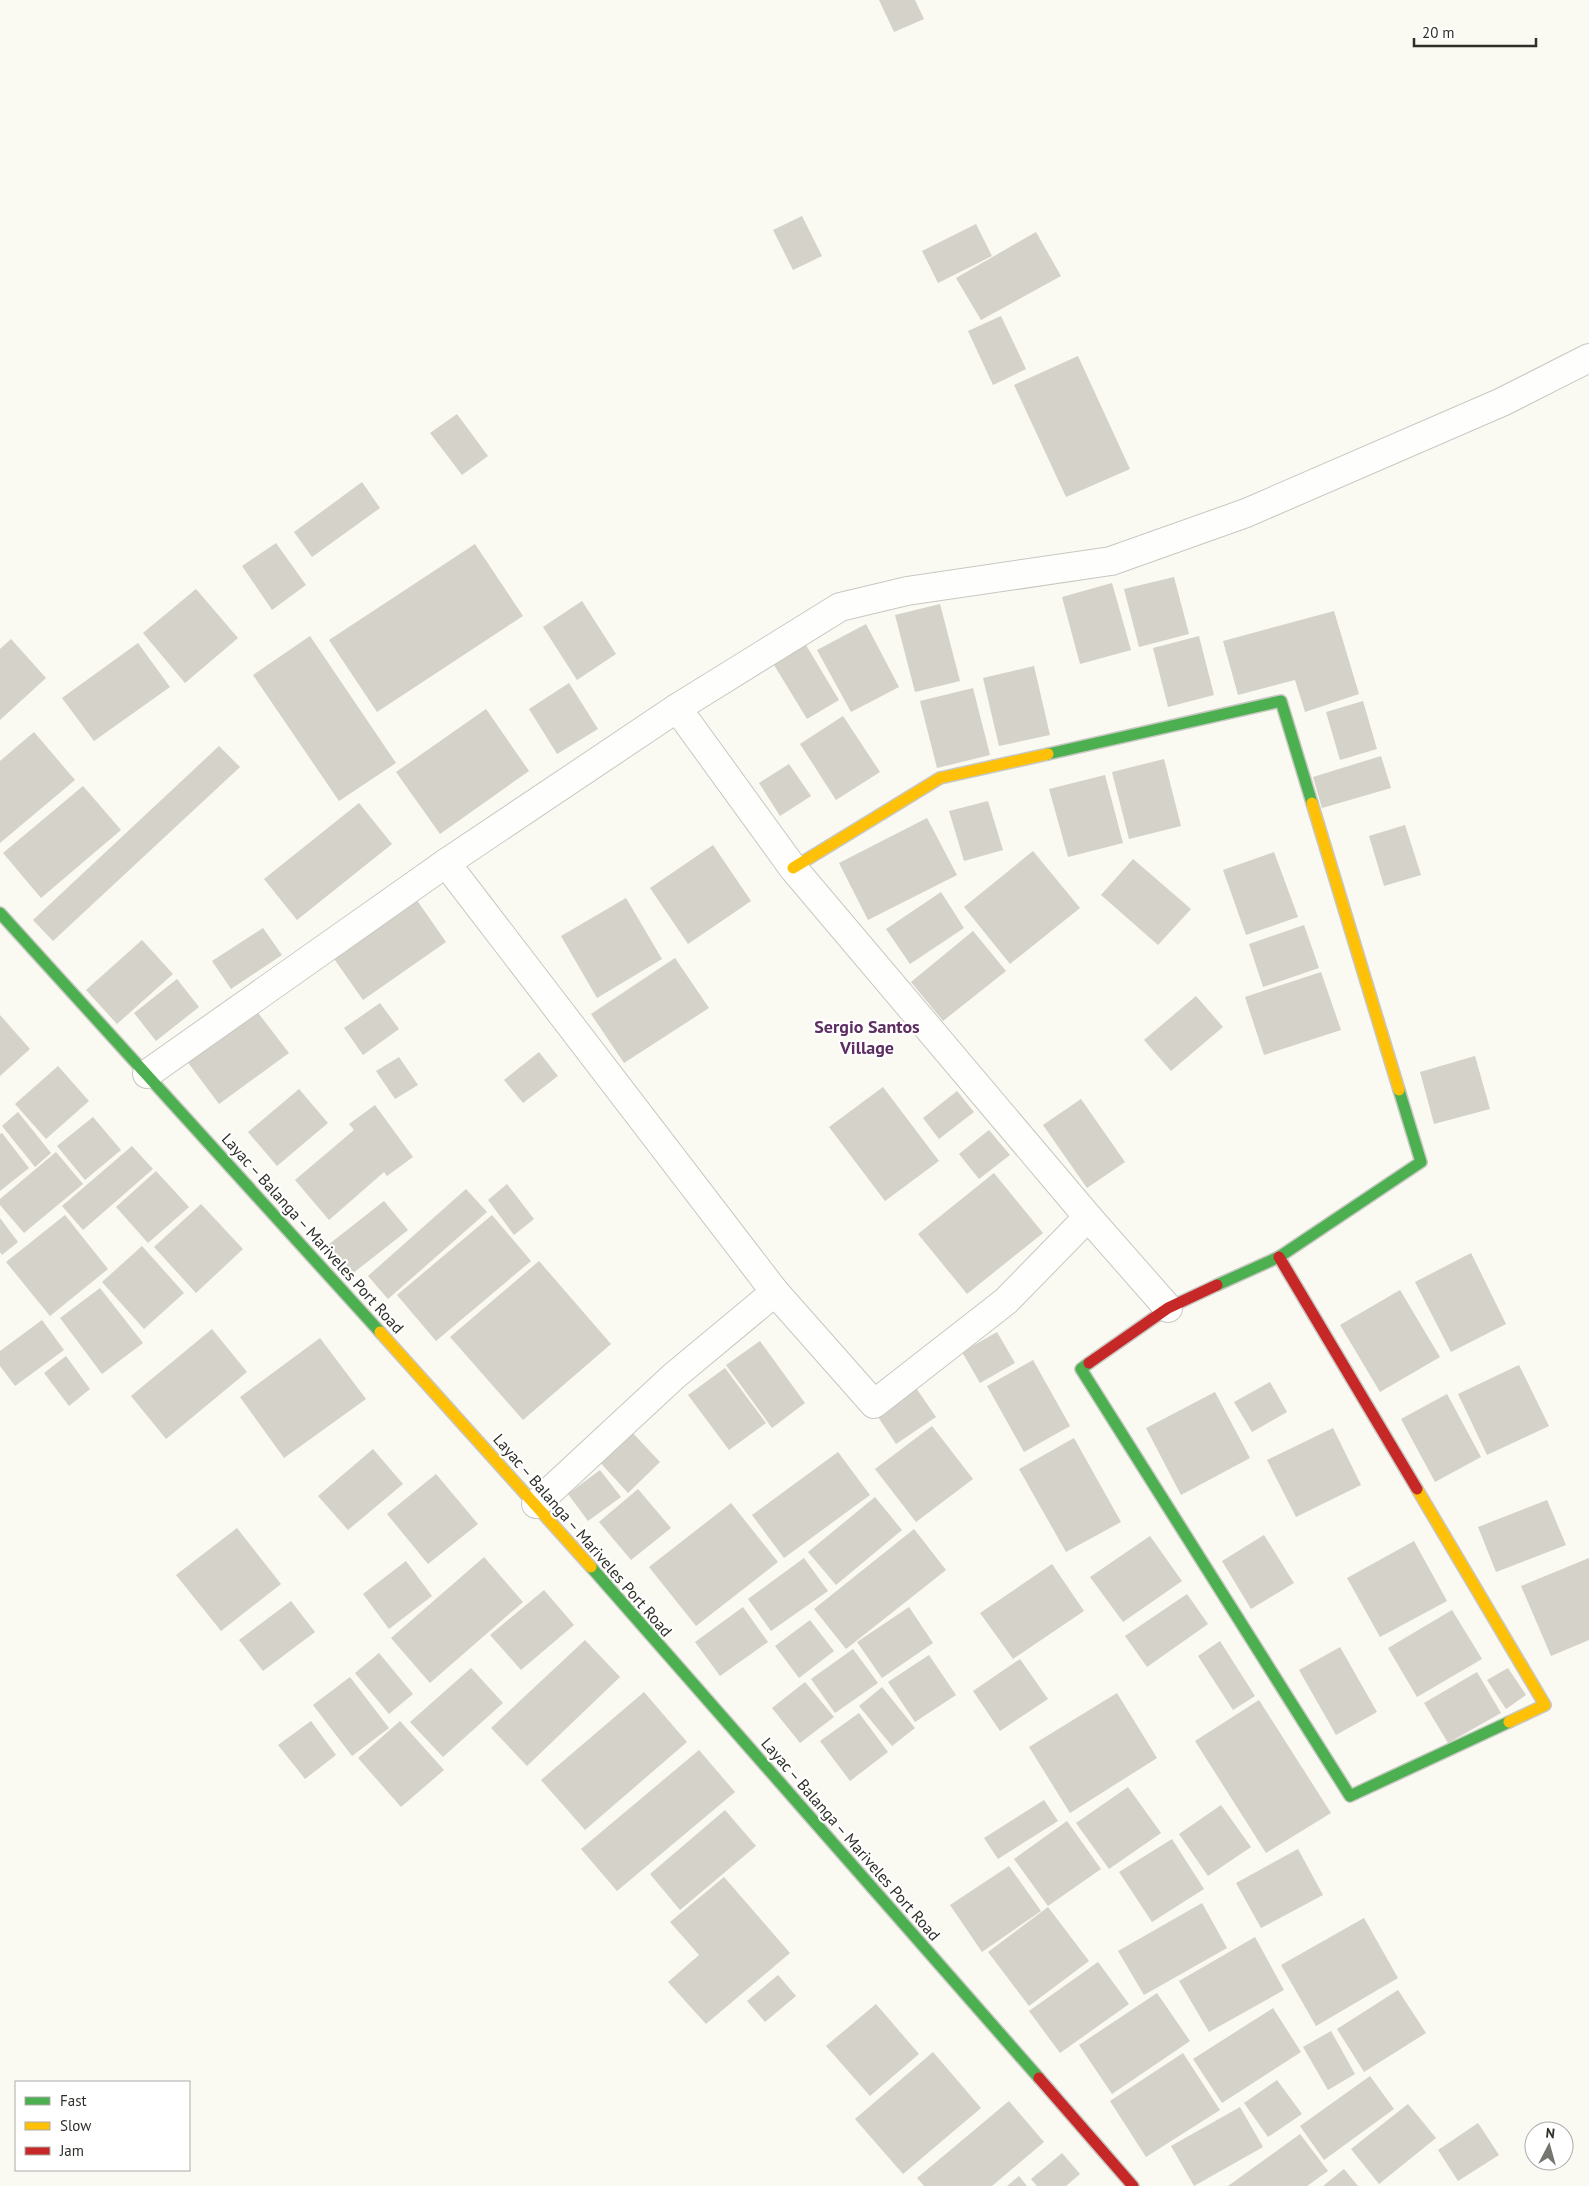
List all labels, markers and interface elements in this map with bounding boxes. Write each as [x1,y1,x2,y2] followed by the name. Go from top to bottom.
[1414,15,1536,47] scale bar
[1422,23,1455,42] text: 20 m
[814,1015,920,1059] district label: Sergio Santos Village
[218,1129,408,1337] street label: Layac – Balanga – Mariveles Port Road
[489,1429,677,1641] street label: Layac – Balanga – Mariveles Port Road
[757,1733,945,1945] street label: Layac – Balanga – Mariveles Port Road
[15,2081,190,2171] legend
[60,2091,87,2110] text: Fast
[60,2116,91,2135] text: Slow
[1524,2121,1574,2171] north arrow
[1545,2124,1556,2143] text: N
[59,2141,84,2160] text: Jam

